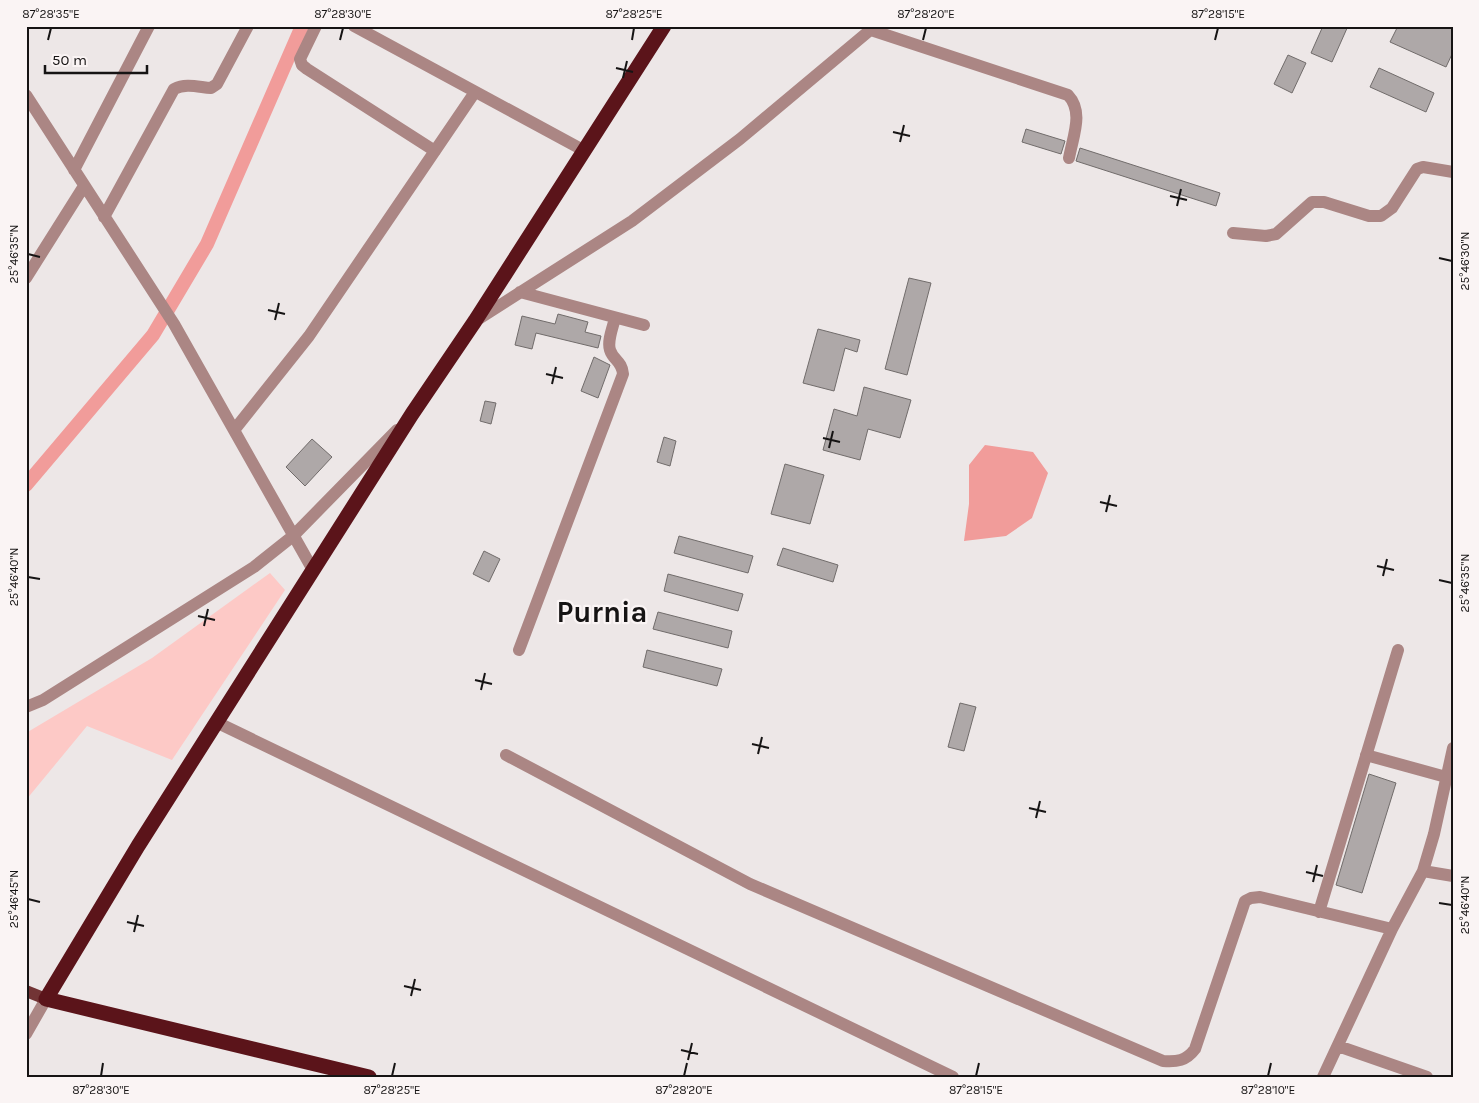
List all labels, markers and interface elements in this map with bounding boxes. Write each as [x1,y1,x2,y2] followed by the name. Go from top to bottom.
[22,7,80,21] text: 87°28'35"E
[314,7,372,21] text: 87°28'30"E
[605,7,663,21] text: 87°28'25"E
[897,7,955,21] text: 87°28'20"E
[1191,7,1245,21] text: 87°28'15"E
[45,42,148,74] scale bar
[52,51,87,69] text: 50 m
[7,225,21,283] text: 25°46'35"N
[1458,231,1472,291] text: 25°46'30"N
[7,548,21,606] text: 25°46'40"N
[1458,554,1472,612] text: 25°46'35"N
[557,595,647,629] district label: Purnia
[7,870,21,928] text: 25°46'45"N
[1458,876,1472,934] text: 25°46'40"N
[72,1083,130,1097] text: 87°28'30"E
[363,1083,421,1097] text: 87°28'25"E
[655,1083,713,1097] text: 87°28'20"E
[949,1083,1003,1097] text: 87°28'15"E
[1241,1083,1295,1097] text: 87°28'10"E

